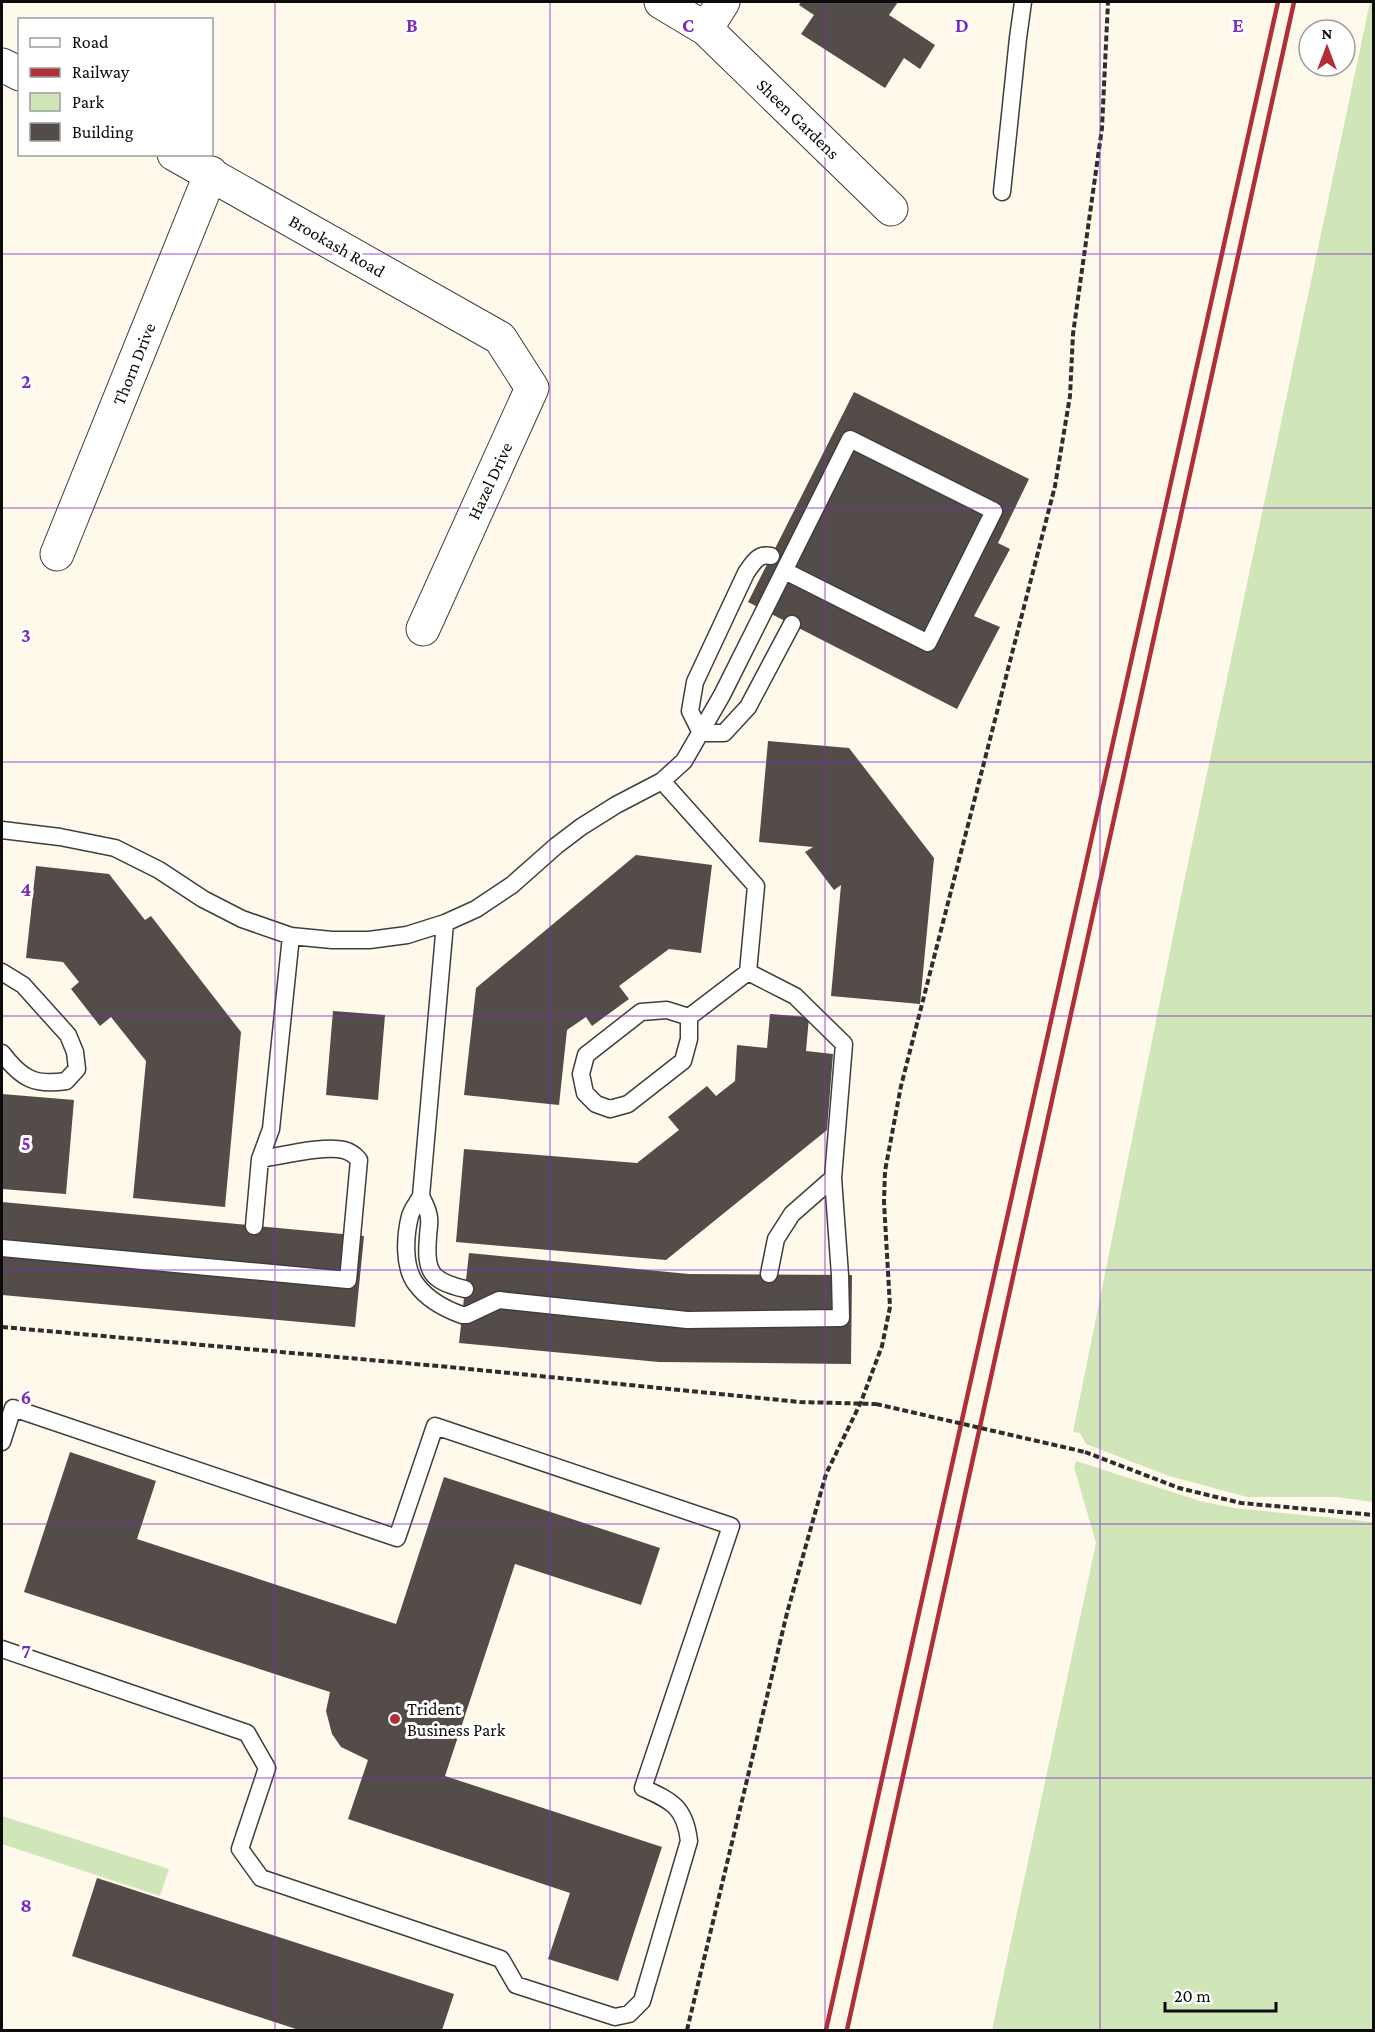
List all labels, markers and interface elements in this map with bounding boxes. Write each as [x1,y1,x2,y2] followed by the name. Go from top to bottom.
[406,14,418,36] text: B
[682,14,694,36] text: C
[955,14,969,36] text: D
[1232,14,1244,36] text: E
[18,18,213,156] legend
[1297,18,1357,78] north arrow
[1322,25,1333,42] text: N
[72,32,109,52] text: Road
[72,62,130,82] text: Railway
[753,75,843,163] street label: Sheen Gardens
[72,92,104,112] text: Park
[72,122,134,142] text: Building
[286,211,389,282] street label: Brookash Road
[108,320,160,408] street label: Thorn Drive
[21,370,31,392] text: 2
[463,439,517,523] street label: Hazel Drive
[21,624,31,646] text: 3
[21,878,32,900] text: 4
[21,1132,31,1154] text: 5
[21,1386,31,1408] text: 6
[21,1640,31,1662] text: 7
[407,1699,506,1740] place label: Trident Business Park
[388,1712,402,1726] marker: Trident Business Park
[20,1894,32,1916] text: 8
[1165,1975,1276,2013] scale bar
[1174,1986,1211,2006] text: 20 m

